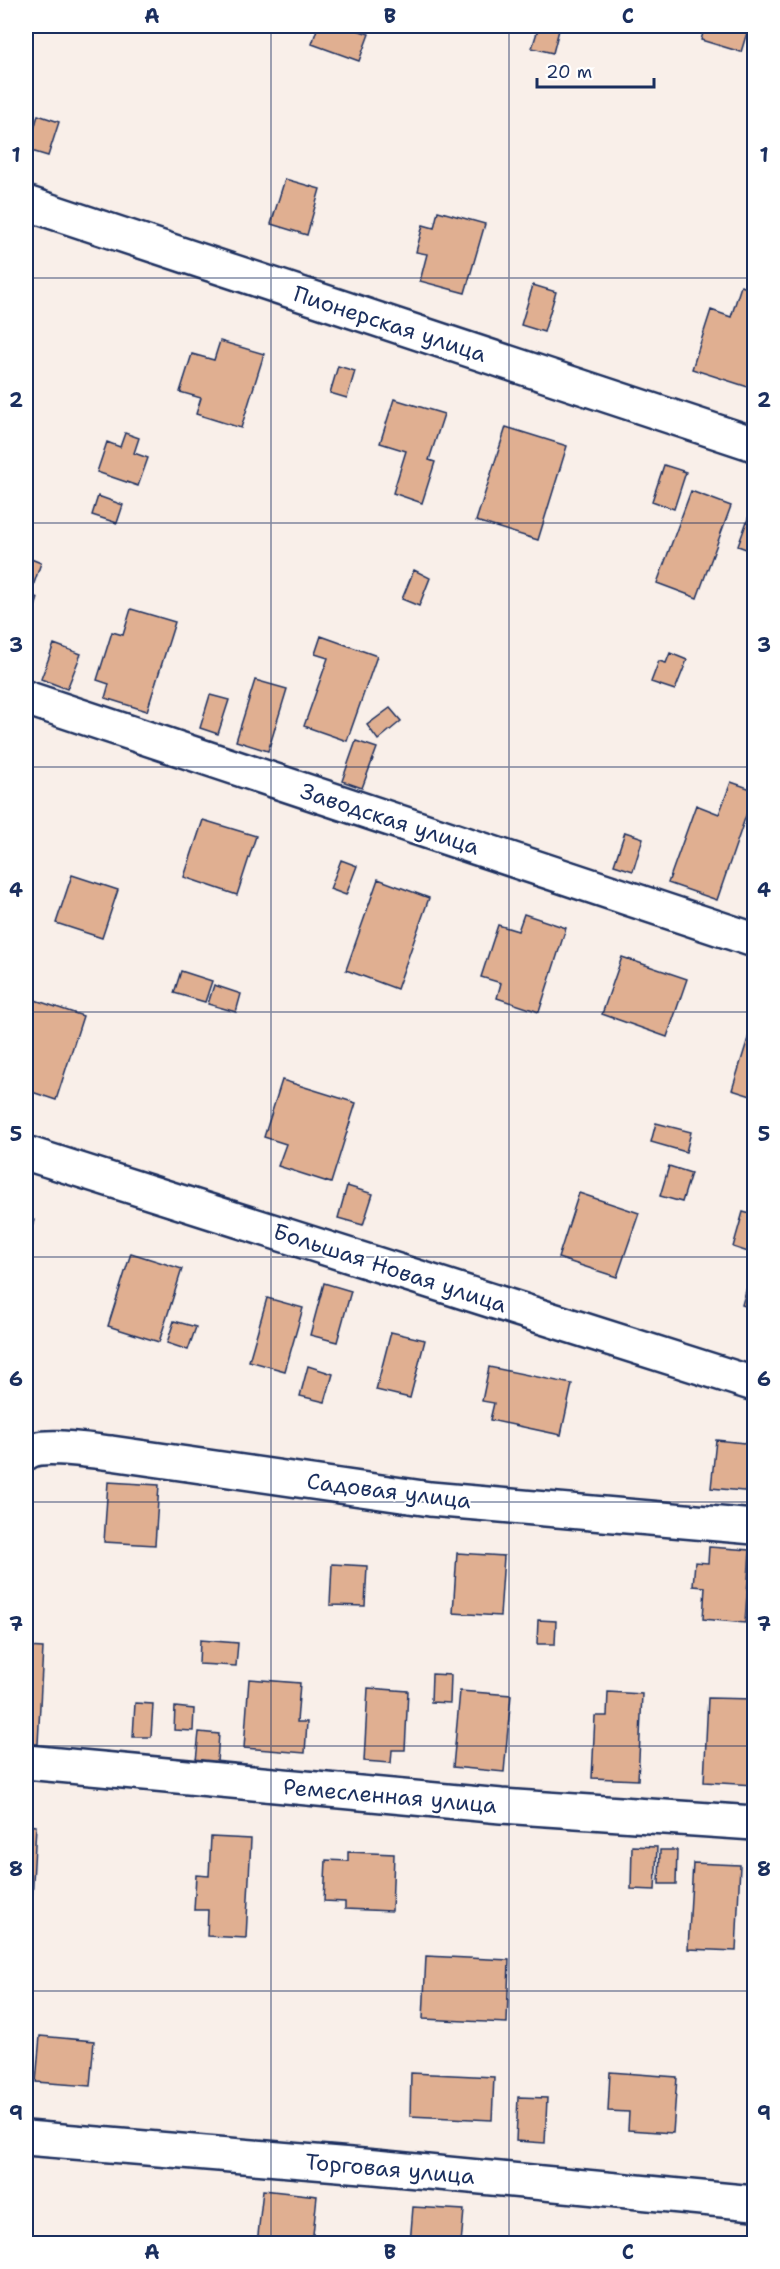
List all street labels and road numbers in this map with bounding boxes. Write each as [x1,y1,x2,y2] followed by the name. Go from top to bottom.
[290,279,490,369] street label: Пионерская улица
[297,776,483,862] street label: Заводская улица
[270,1217,511,1320] street label: Большая Новая улица
[305,1467,473,1516] street label: Садовая улица
[282,1772,498,1820] street label: Ремесленная улица
[304,2147,476,2191] street label: Торговая улица

